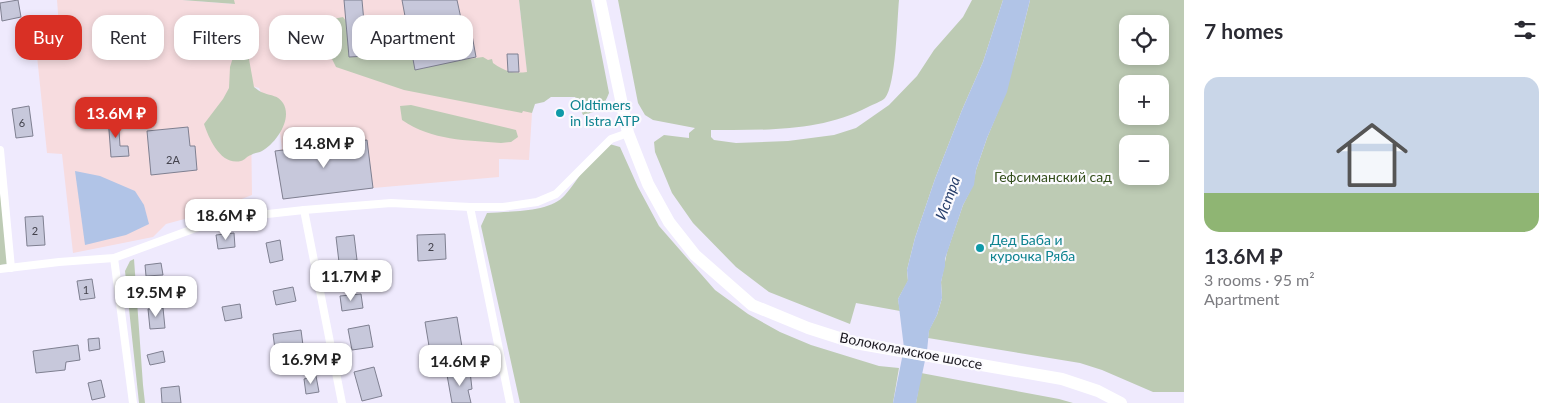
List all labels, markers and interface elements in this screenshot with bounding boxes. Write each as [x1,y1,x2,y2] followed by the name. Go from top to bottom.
[15,15,82,60] chip: Buy
[92,15,164,60] chip: Rent
[174,15,259,60] chip: Filters
[269,15,342,60] chip: New
[352,15,473,60] chip: Apartment
[1119,15,1169,185] map controls
[1119,15,1169,65] button: locate
[1511,16,1539,44] icon: filters
[1204,18,1283,43] text: 7 homes
[1119,75,1169,125] button: +
[70,96,162,139] pin: 13.6M ₽
[570,96,640,129] place label: Oldtimers in Istra ATP
[86,103,146,122] text: 13.6M ₽
[554,107,566,119] marker: Oldtimers in Istra ATP
[1327,110,1417,200] icon: home
[19,116,25,129] house number: 6
[278,126,370,169] pin: 14.8M ₽
[294,133,354,152] text: 14.8M ₽
[1119,135,1169,185] button: −
[166,153,180,166] house number: 2А
[994,168,1112,185] park label: Гефсиманский сад
[931,173,963,222] water label: Истра
[180,198,272,241] pin: 18.6M ₽
[196,205,256,224] text: 18.6M ₽
[32,224,38,237] house number: 2
[990,231,1075,264] place label: Дед Баба и курочка Ряба
[428,240,434,253] house number: 2
[974,242,986,254] marker: Дед Баба и курочка Ряба
[1204,243,1283,268] text: 13.6M ₽
[305,260,397,302] pin: 11.7M ₽
[321,266,381,285] text: 11.7M ₽
[1204,270,1315,289] text: 3 rooms · 95 m²
[110,276,202,318] pin: 19.5M ₽
[126,282,186,301] text: 19.5M ₽
[83,283,89,296] house number: 1
[1204,289,1279,308] text: Apartment
[838,328,984,373] street label: Волоколамское шоссе
[265,342,357,385] pin: 16.9M ₽
[414,344,506,387] pin: 14.6M ₽
[281,349,341,368] text: 16.9M ₽
[430,351,490,370] text: 14.6M ₽

